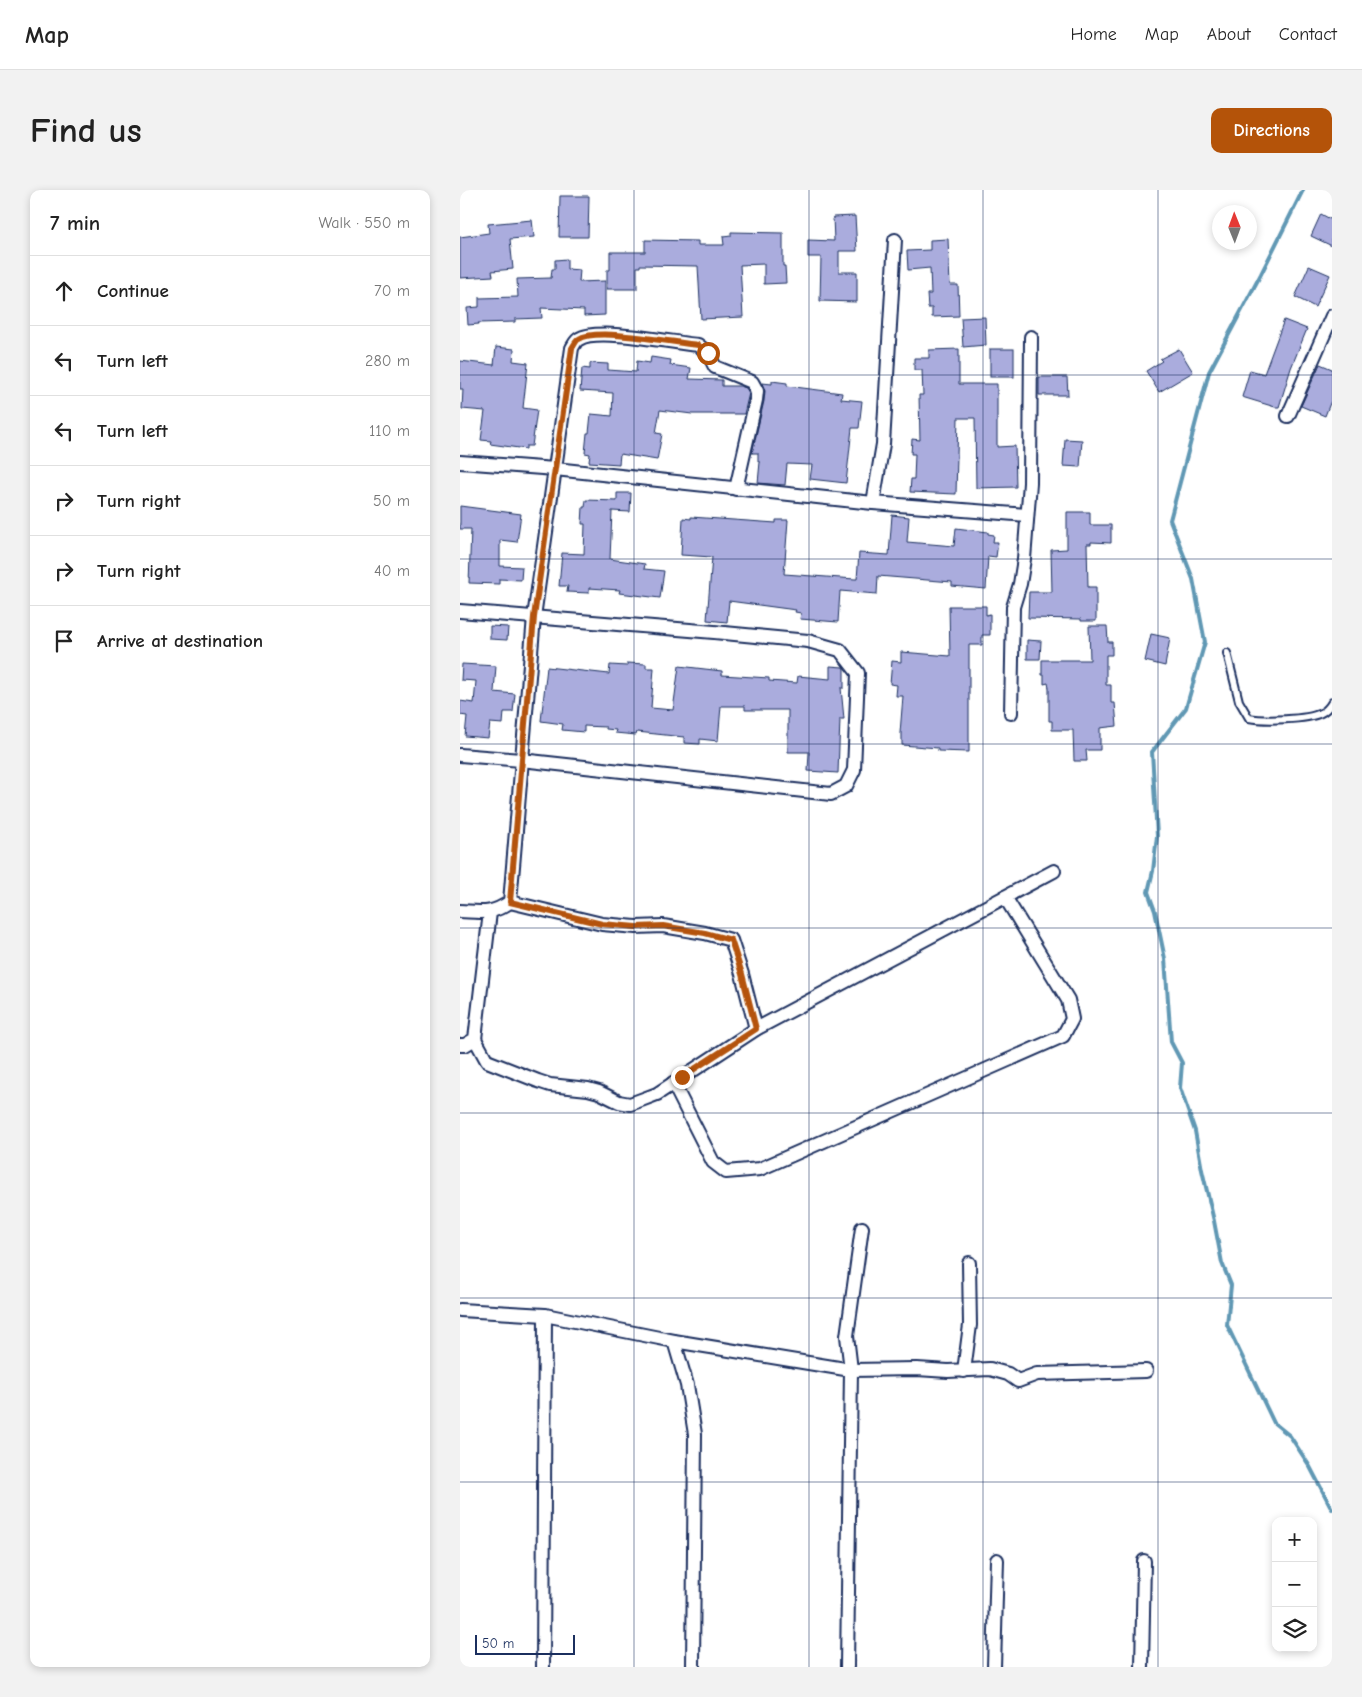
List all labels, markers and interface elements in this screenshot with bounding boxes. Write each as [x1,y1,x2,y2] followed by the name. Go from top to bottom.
[25,21,69,49] text: Map
[1070,24,1117,45] text: Home
[1145,24,1179,45] text: Map
[1207,24,1251,45] text: About
[1279,24,1337,45] text: Contact
[1211,108,1332,153] button: Directions
[30,110,142,151] text: Find us
[1212,205,1257,250] north arrow
[50,211,100,235] text: 7 min
[319,214,410,232] text: Walk · 550 m
[50,277,78,305] icon: ahead
[97,280,169,302] text: Continue
[374,282,410,300] text: 70 m
[697,342,720,365] route start
[50,347,78,375] icon: left
[97,350,168,372] text: Turn left
[365,352,410,370] text: 280 m
[50,417,78,445] icon: left
[97,420,168,442] text: Turn left
[369,422,410,440] text: 110 m
[50,487,78,515] icon: right
[97,490,181,512] text: Turn right
[373,492,410,510] text: 50 m
[50,557,78,585] icon: right
[97,560,181,582] text: Turn right
[374,562,410,580] text: 40 m
[50,627,78,655] icon: arrive
[97,630,263,652] text: Arrive at destination
[671,1066,694,1089] route end
[1272,1517,1317,1652] map controls
[1272,1517,1317,1562] button: +
[1272,1562,1317,1607] button: −
[1272,1607,1317,1652] button: layers
[475,1632,575,1655] scale bar
[482,1635,514,1652] text: 50 m

